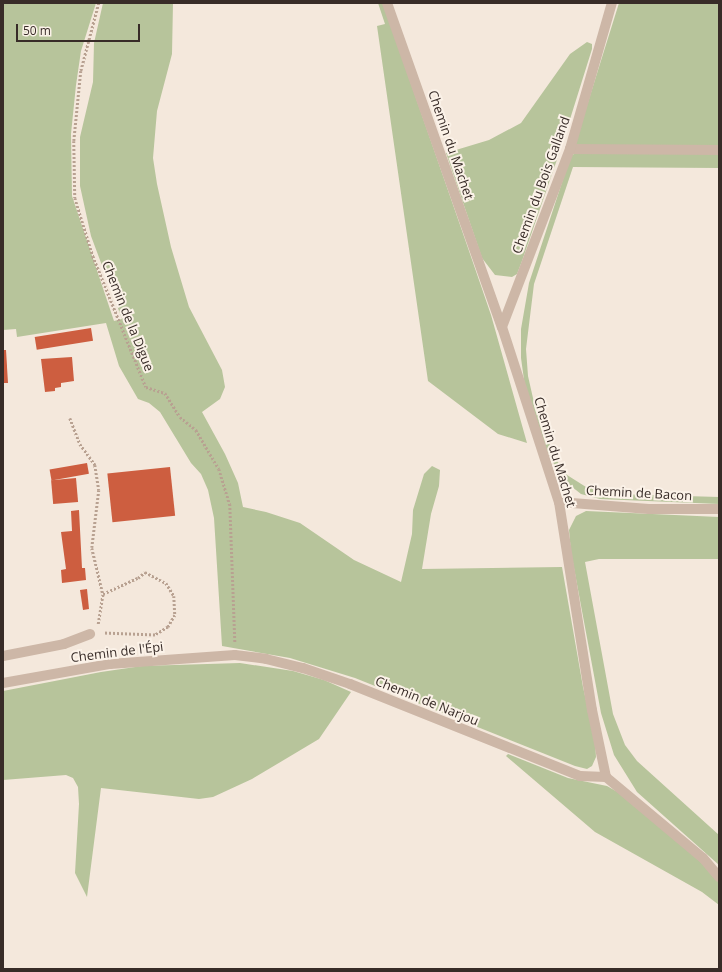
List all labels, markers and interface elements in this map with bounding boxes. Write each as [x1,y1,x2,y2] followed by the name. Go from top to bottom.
[18,16,142,42] scale bar
[23,22,51,39] text: 50 m
[425,88,477,202] street label: Chemin du Machet
[509,114,573,256] street label: Chemin du Bois Galland
[99,259,157,373] street label: Chemin de la Digue
[531,395,579,509] street label: Chemin du Machet
[585,482,693,504] street label: Chemin de Bacon
[70,639,164,665] street label: Chemin de l'Épi
[373,673,481,729] street label: Chemin de Narjou

